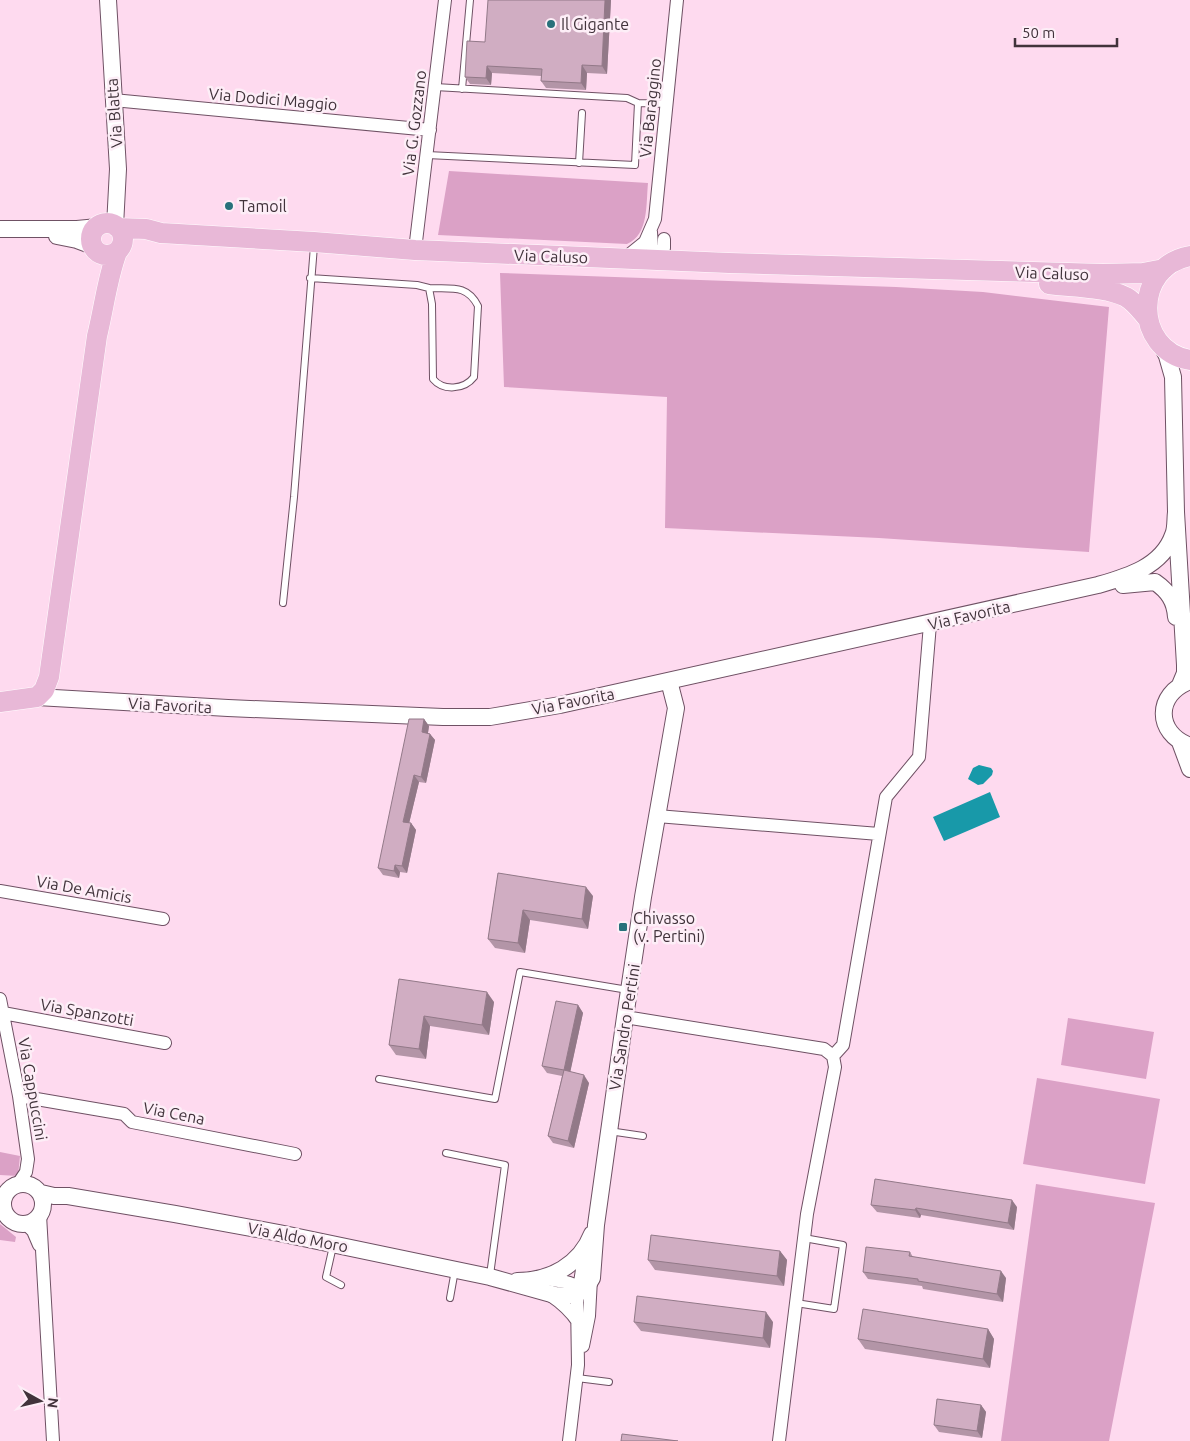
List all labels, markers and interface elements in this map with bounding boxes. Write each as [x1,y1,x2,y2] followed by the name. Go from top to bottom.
[561,15,629,33] place label: Il Gigante
[1015,15,1118,47] scale bar
[545,18,557,30] marker: Il Gigante
[1022,24,1055,41] text: 50 m
[636,57,664,159] street label: Via Baraggino
[399,69,429,177] street label: Via G. Gozzano
[103,78,125,148] street label: Via Blatta
[208,84,338,114] street label: Via Dodici Maggio
[239,197,287,215] place label: Tamoil
[223,200,235,212] marker: Tamoil
[514,246,588,266] street label: Via Caluso
[1015,263,1089,283] street label: Via Caluso
[926,597,1012,633] street label: Via Favorita
[530,684,616,718] street label: Via Favorita
[128,694,212,716] street label: Via Favorita
[35,872,133,906] street label: Via De Amicis
[633,909,705,946] place label: Chivasso (v. Pertini)
[617,921,629,933] marker: Chivasso (v. Pertini)
[605,962,643,1092] street label: Via Sandro Pertini
[39,995,135,1029] street label: Via Spanzotti
[15,1036,51,1142] street label: Via Cappuccini
[142,1098,206,1128] street label: Via Cena
[246,1218,350,1256] street label: Via Aldo Moro
[15,1376,65,1426] north arrow
[44,1397,62,1409] text: N

